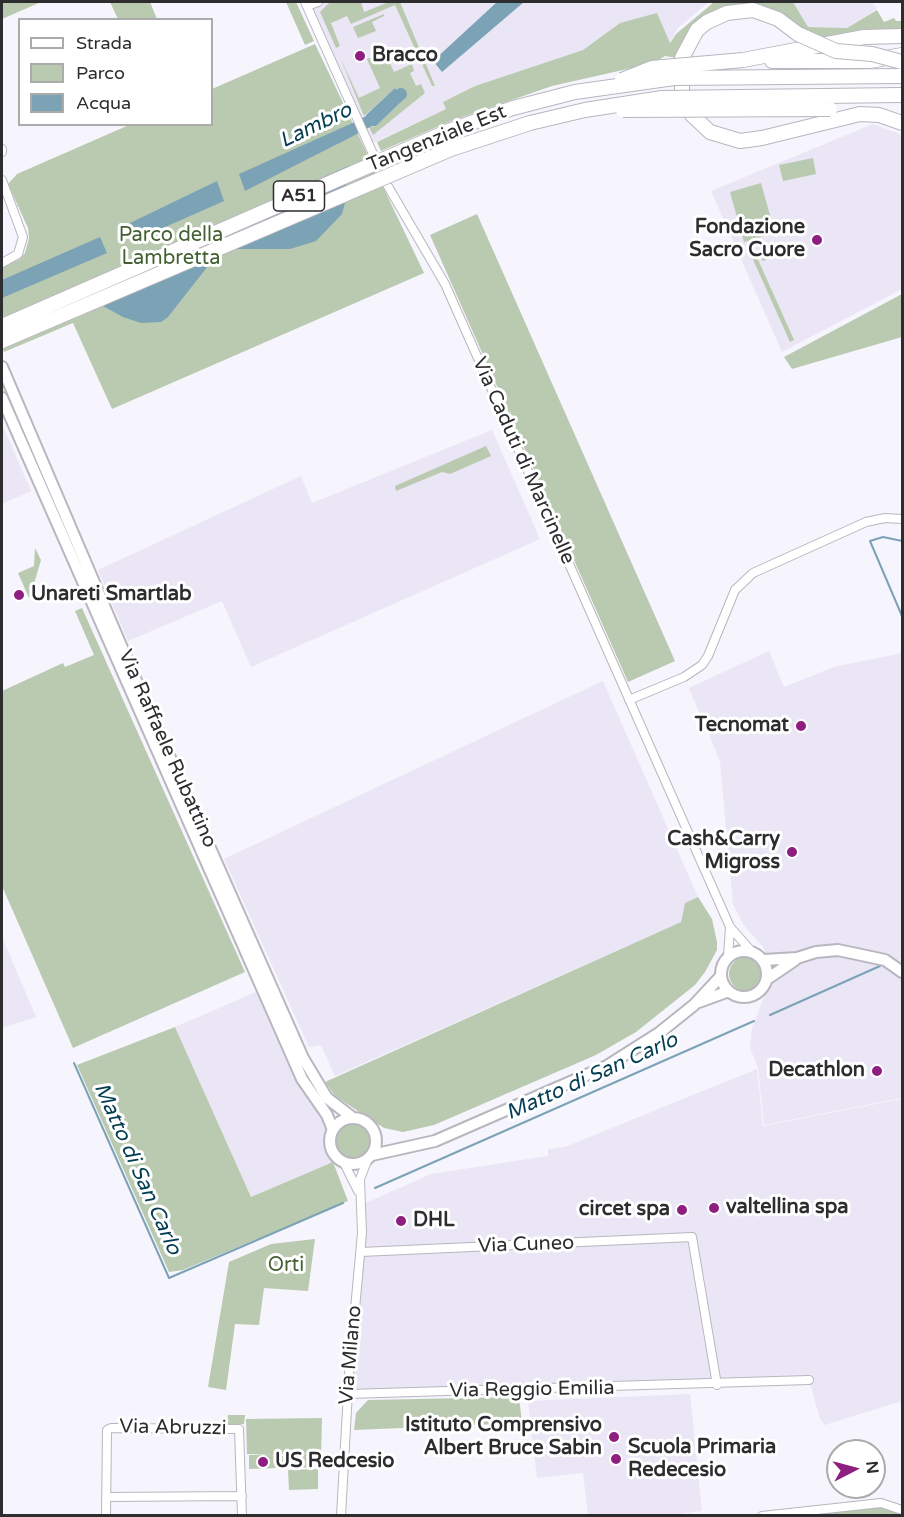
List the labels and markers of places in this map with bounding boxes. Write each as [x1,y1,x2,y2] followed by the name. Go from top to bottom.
[372,44,438,68] place label: Bracco
[353,49,367,63] marker: Bracco
[689,216,805,263] place label: Fondazione Sacro Cuore
[810,233,824,247] marker: Fondazione Sacro Cuore
[31,583,192,607] place label: Unareti Smartlab
[12,588,26,602] marker: Unareti Smartlab
[695,714,789,738] place label: Tecnomat
[794,719,808,733] marker: Tecnomat
[667,828,780,875] place label: Cash&Carry Migross
[785,845,799,859] marker: Cash&Carry Migross
[768,1059,865,1083] place label: Decathlon
[870,1064,884,1078] marker: Decathlon
[726,1196,849,1220] place label: valtellina spa
[579,1198,670,1222] place label: circet spa
[707,1201,721,1215] marker: valtellina spa
[675,1203,689,1217] marker: circet spa
[413,1209,455,1233] place label: DHL
[394,1214,408,1228] marker: DHL
[405,1414,602,1461] place label: Istituto Comprensivo Albert Bruce Sabin
[607,1430,621,1444] marker: Istituto Comprensivo Albert Bruce Sabin
[628,1436,776,1483] place label: Scuola Primaria Redecesio
[275,1450,394,1474] place label: US Redcesio
[609,1452,623,1466] marker: Scuola Primaria Redecesio
[256,1455,270,1469] marker: US Redcesio

